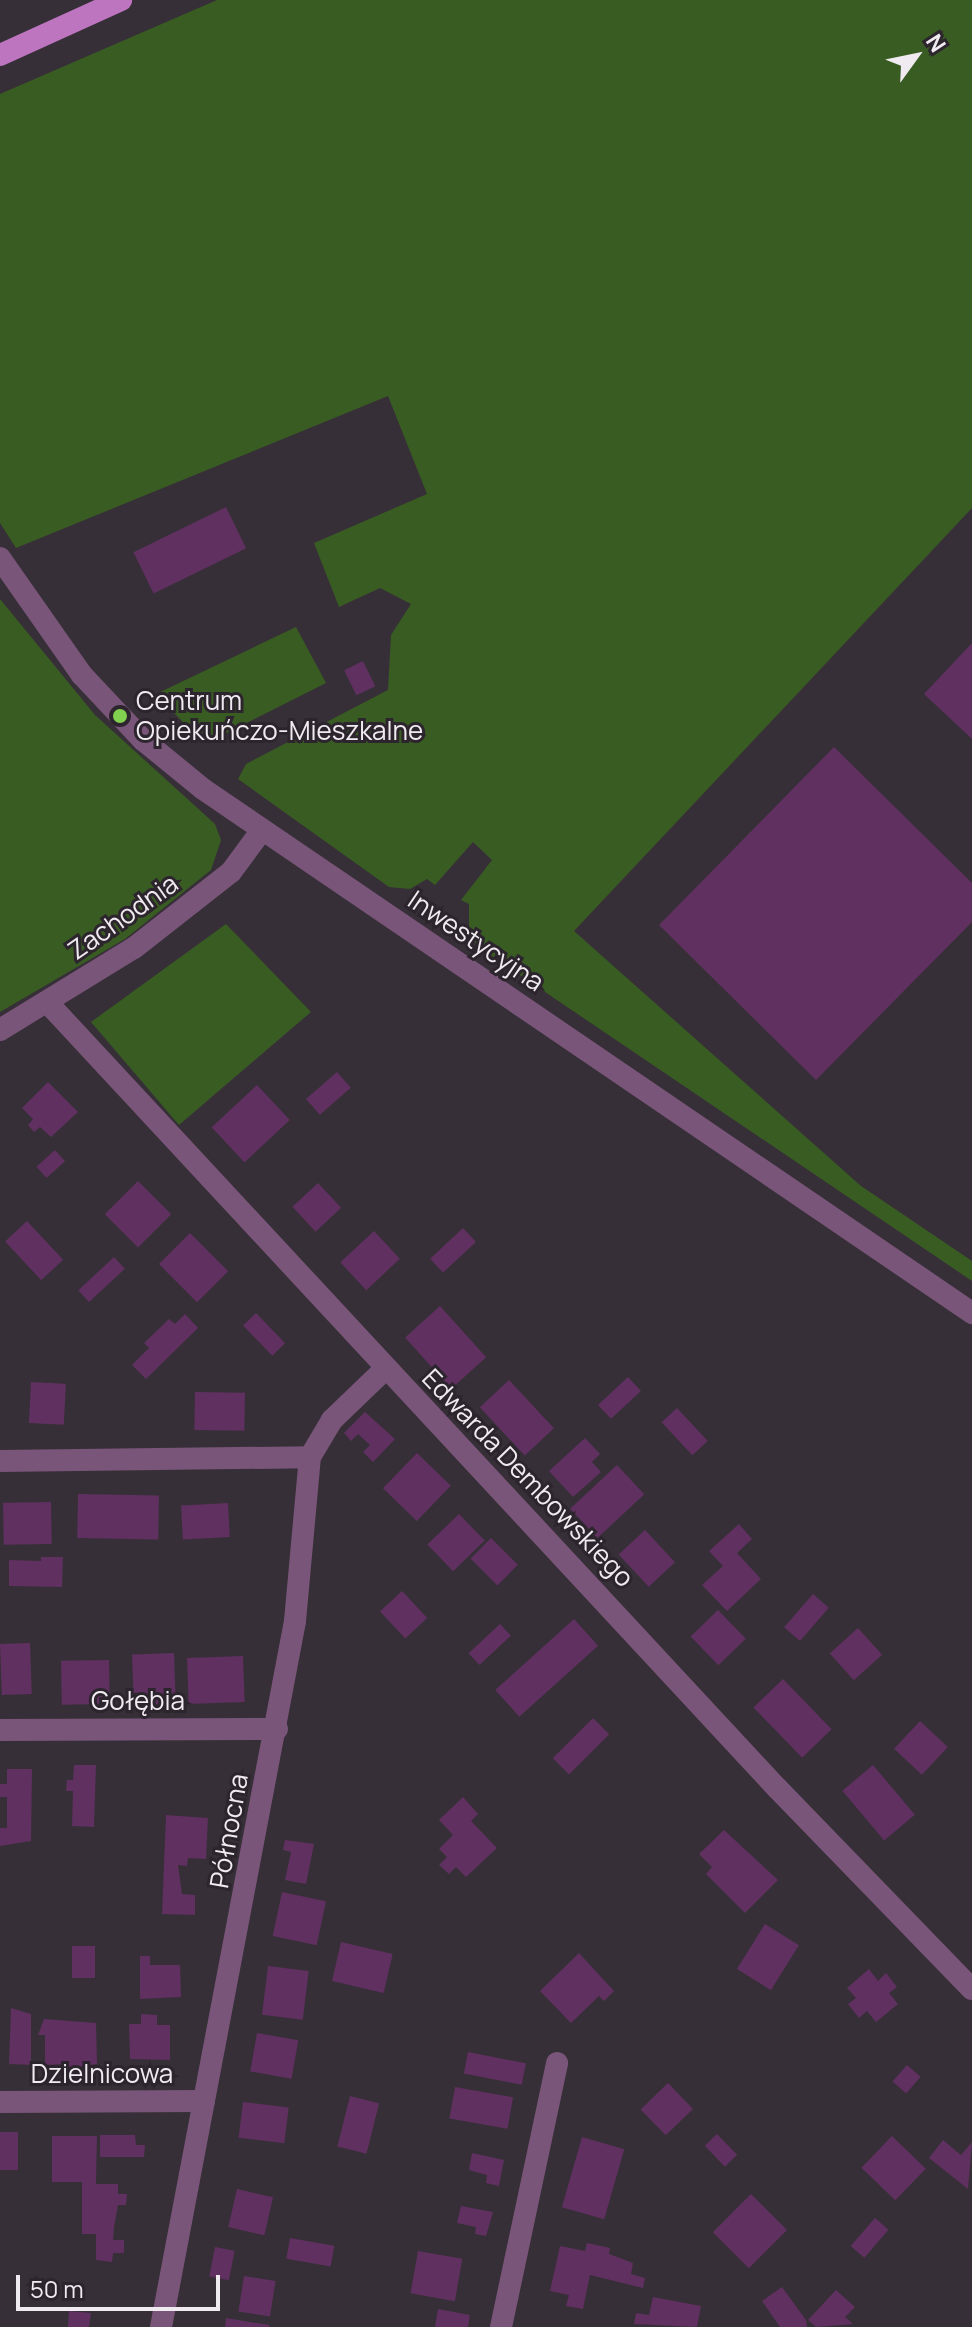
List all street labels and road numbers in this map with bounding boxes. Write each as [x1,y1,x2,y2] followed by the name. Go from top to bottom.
[62,868,184,966] street label: Zachodnia
[402,884,550,998] street label: Inwestycyjna
[416,1363,640,1593] street label: Edwarda Dembowskiego
[91,1685,185,1717] street label: Gołębia
[204,1771,254,1891] street label: Północna
[31,2058,173,2090] street label: Dzielnicowa

